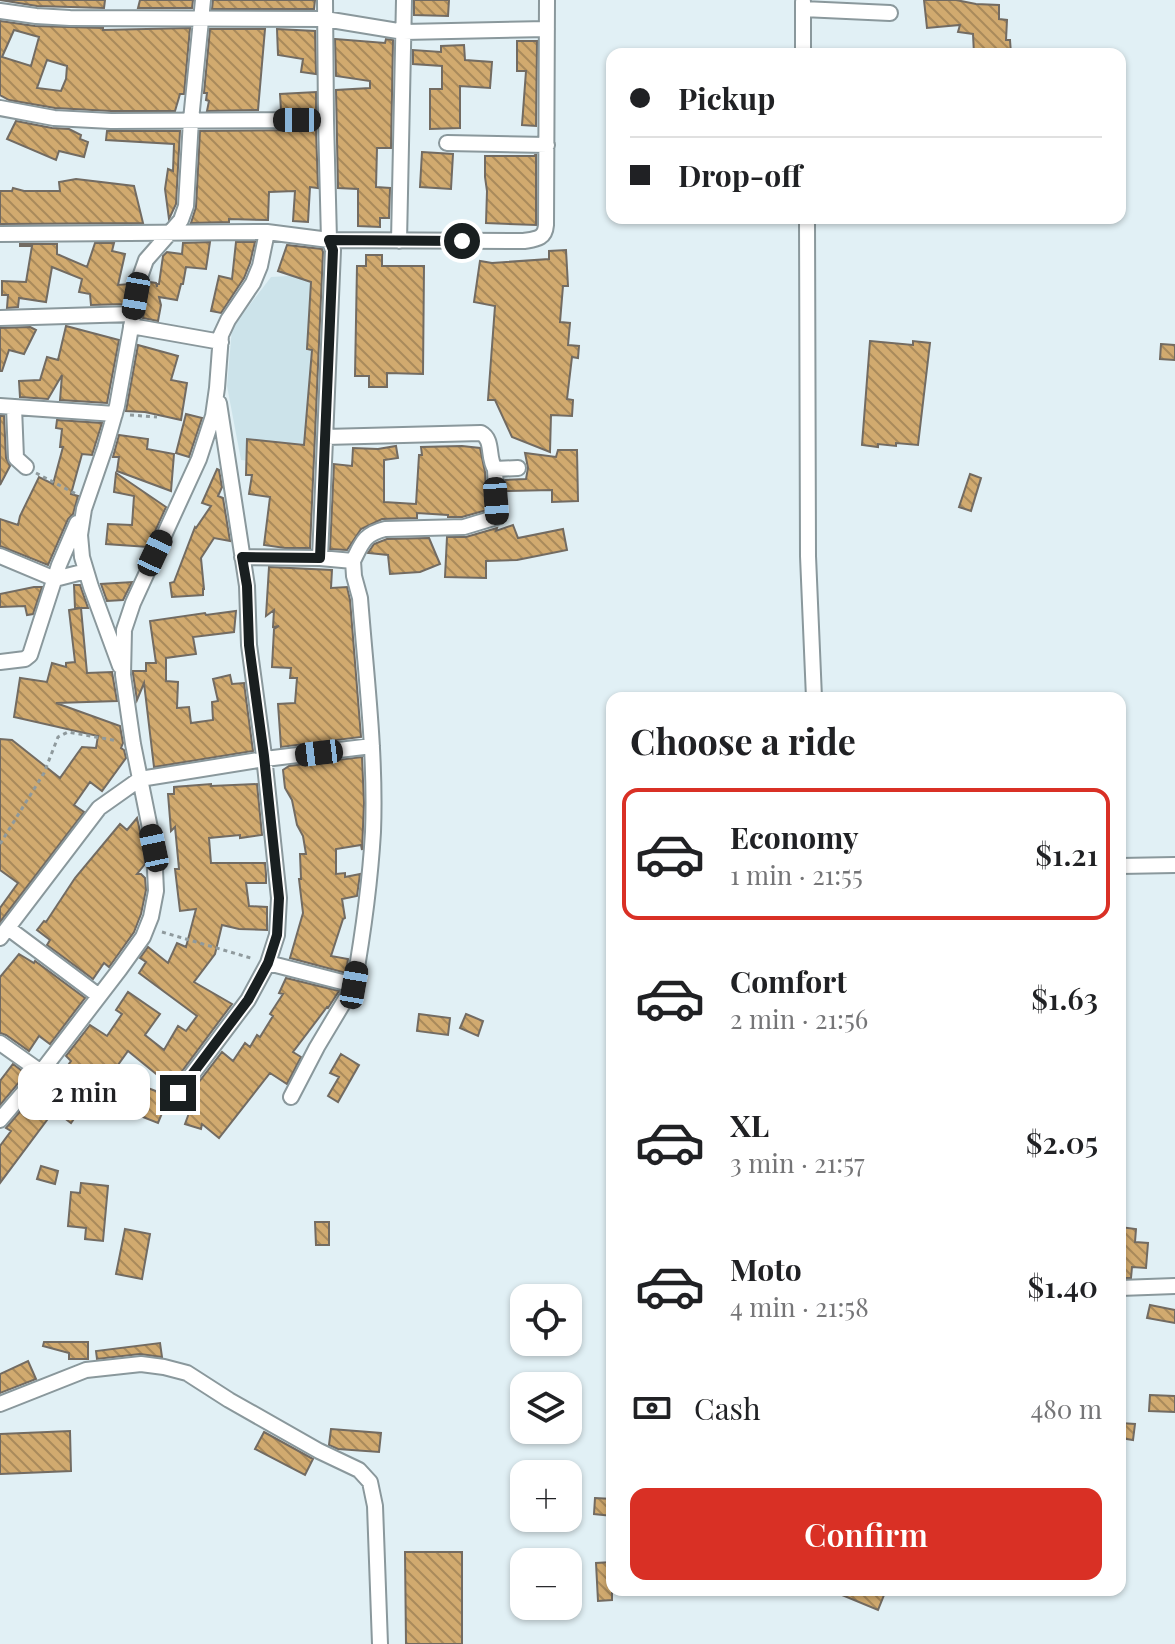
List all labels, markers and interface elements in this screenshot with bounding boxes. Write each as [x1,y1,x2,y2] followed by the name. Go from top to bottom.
[678,78,775,118] text: Pickup
[273,108,321,132] car
[678,155,802,195] text: Drop-off
[444,223,480,259] route start
[120,270,152,322] car
[482,476,510,526] car
[134,526,176,580] car
[630,716,856,764] text: Choose a ride
[294,738,344,768] car
[730,817,859,857] text: Economy
[634,818,706,890] icon: car
[137,822,171,874] car
[1035,834,1098,874] text: $1.21
[730,857,863,892] text: 1 min · 21:55
[338,959,370,1011] car
[730,961,847,1001] text: Comfort
[634,962,706,1034] icon: car
[1031,978,1098,1018] text: $1.63
[730,1001,868,1036] text: 2 min · 21:56
[18,1065,150,1121] callout: 2 min
[51,1074,117,1109] text: 2 min
[160,1075,196,1111] route end
[730,1105,769,1145] text: XL
[634,1106,706,1178] icon: car
[1026,1122,1098,1162] text: $2.05
[730,1145,865,1180] text: 3 min · 21:57
[730,1249,802,1289] text: Moto
[634,1250,706,1322] icon: car
[1028,1266,1098,1306] text: $1.40
[510,1284,582,1620] map controls
[510,1284,582,1356] button: locate
[730,1289,869,1324] text: 4 min · 21:58
[510,1372,582,1444] button: layers
[630,1386,674,1430] icon: cash
[694,1388,761,1428] text: Cash
[1030,1391,1102,1426] text: 480 m
[510,1460,582,1532] button: +
[630,1488,1102,1580] button: Confirm
[510,1548,582,1620] button: −

